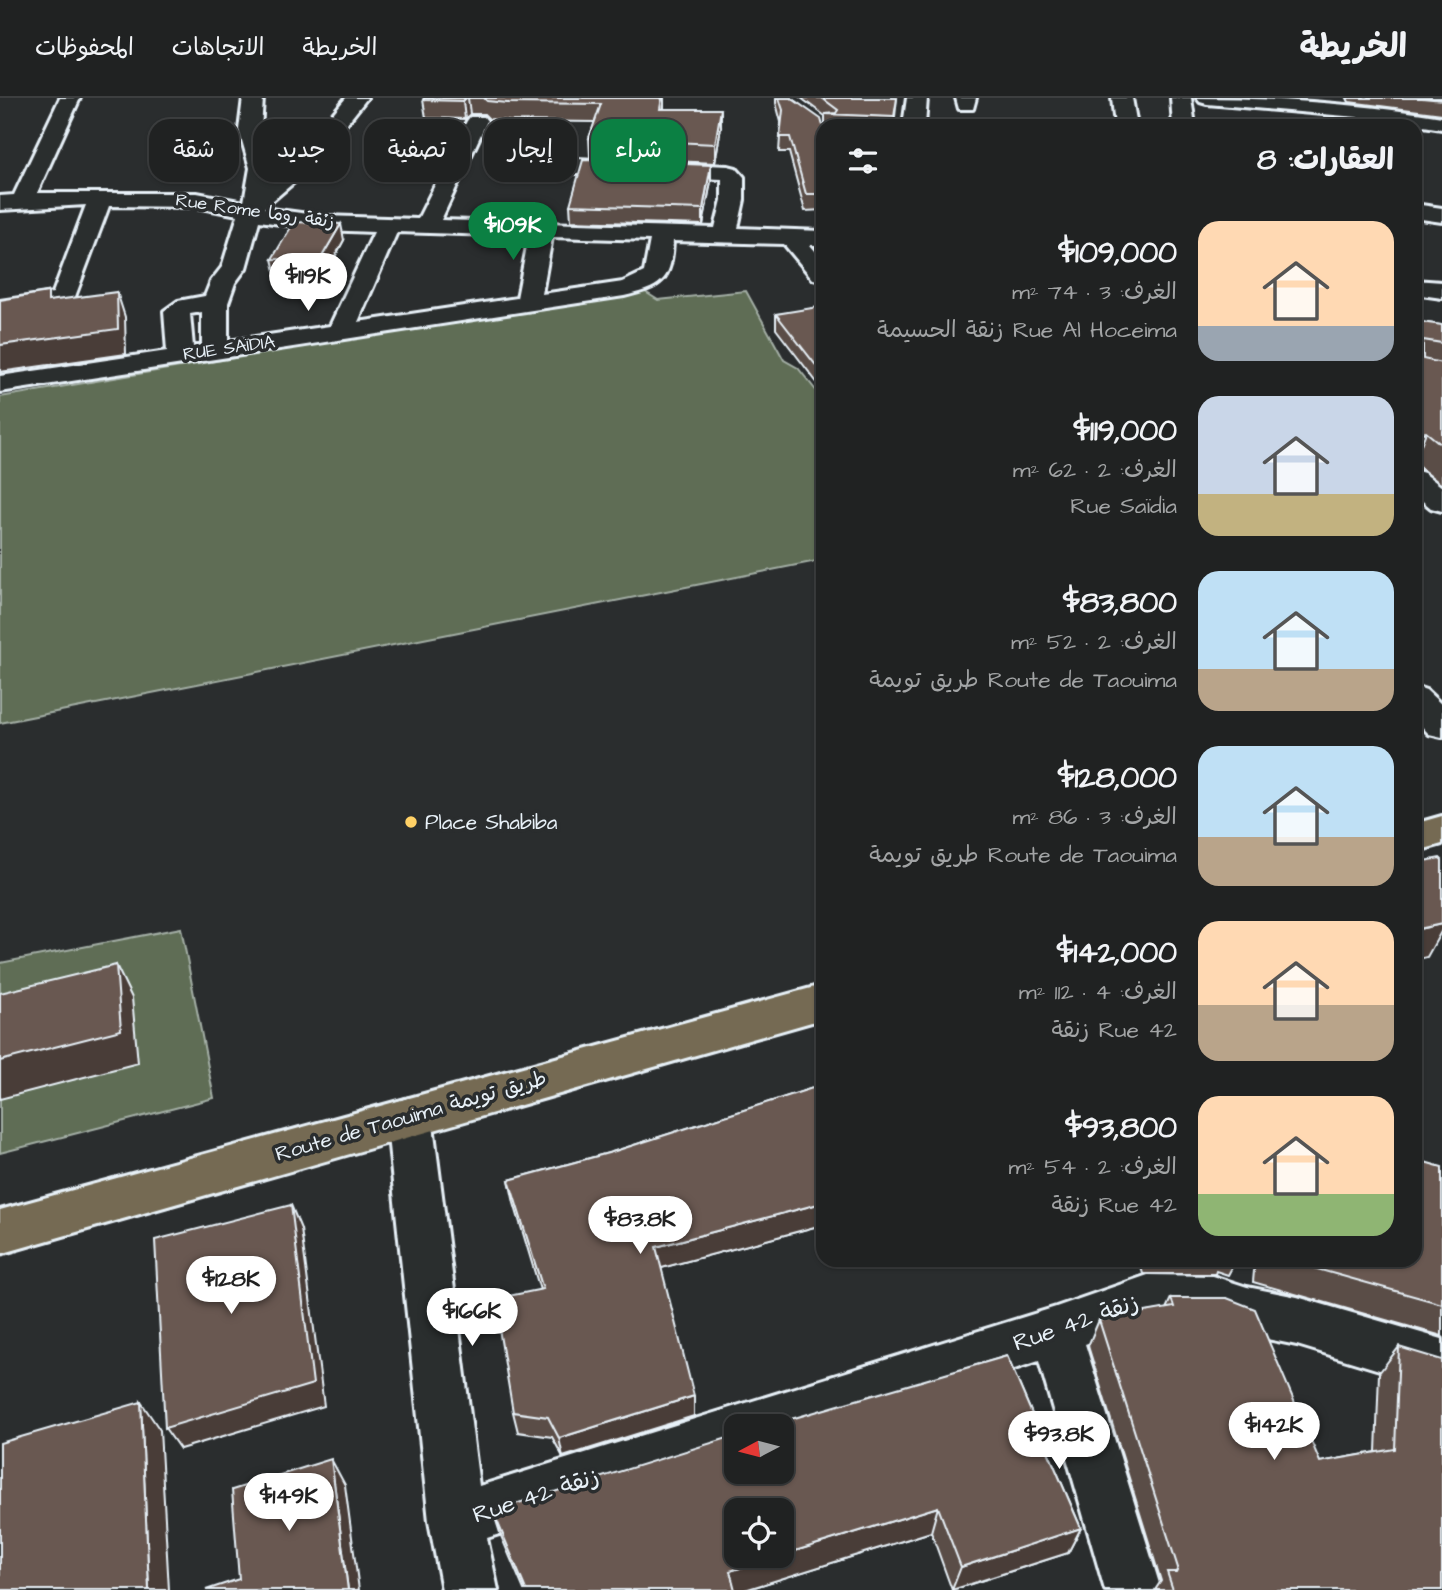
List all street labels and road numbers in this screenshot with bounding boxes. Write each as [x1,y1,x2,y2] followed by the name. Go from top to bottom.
[174,187,336,235] street label: Rue Rome زنقة روما
[181,329,277,367] street label: RUE SAÏDIA
[272,1063,550,1169] street label: Route de Taouima طريق تويمة
[1009,1286,1143,1360] street label: Rue 42 زنقة
[468,1460,604,1532] street label: Rue 42 زنقة

